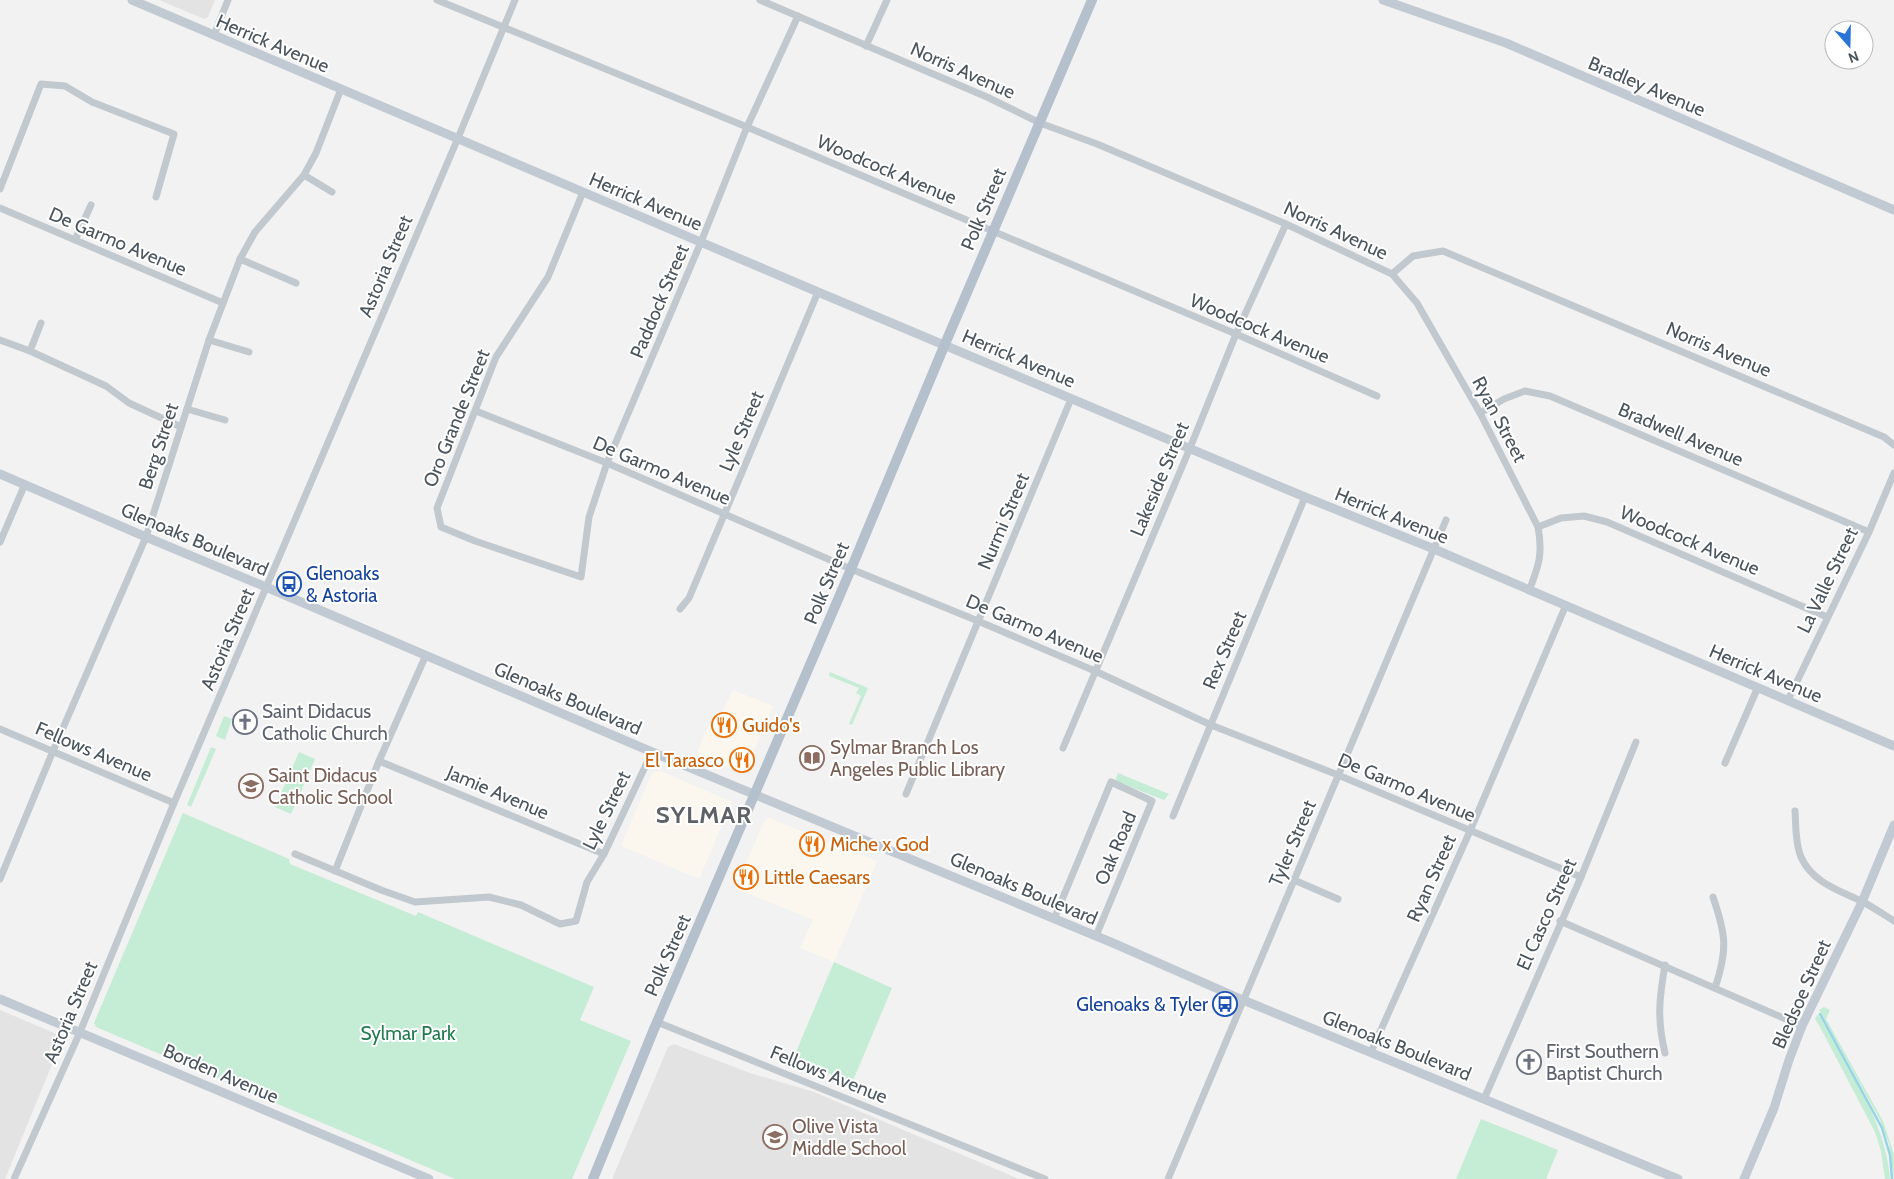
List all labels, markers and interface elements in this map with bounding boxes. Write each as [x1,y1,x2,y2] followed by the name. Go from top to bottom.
[213,9,333,78] street label: Herrick Avenue
[1824,20,1874,70] north arrow
[907,37,1019,104] street label: Norris Avenue
[1846,47,1861,67] text: N
[1585,51,1709,122] street label: Bradley Avenue
[814,130,960,209] street label: Woodcock Avenue
[956,164,1011,254] street label: Polk Street
[586,167,706,236] street label: Herrick Avenue
[1280,196,1392,265] street label: Norris Avenue
[46,202,190,281] street label: De Garmo Avenue
[354,211,417,321] street label: Astoria Street
[625,240,694,362] street label: Paddock Street
[1187,289,1333,368] street label: Woodcock Avenue
[1663,317,1775,382] street label: Norris Avenue
[959,324,1079,393] street label: Herrick Avenue
[418,345,495,490] street label: Oro Grande Street
[1467,372,1532,466] street label: Ryan Street
[714,387,769,475] street label: Lyle Street
[1615,398,1747,471] street label: Bradwell Avenue
[134,399,183,492] street label: Berg Street
[1125,418,1194,540] street label: Lakeside Street
[590,431,734,510] street label: De Garmo Avenue
[973,469,1034,573] street label: Nurmi Street
[1332,482,1452,549] street label: Herrick Avenue
[118,498,272,581] street label: Glenoaks Boulevard
[1617,501,1763,580] street label: Woodcock Avenue
[1792,523,1863,637] street label: La Valle Street
[799,538,854,628] street label: Polk Street
[306,562,379,607] place label: Glenoaks & Astoria
[276,571,302,597] bus stop icon: Glenoaks & Astoria
[196,584,259,694] street label: Astoria Street
[963,589,1107,668] street label: De Garmo Avenue
[1198,607,1251,693] street label: Rex Street
[1706,639,1826,708] street label: Herrick Avenue
[491,657,645,740] street label: Glenoaks Boulevard
[262,700,388,745] place label: Saint Didacus Catholic Church
[232,709,258,735] church icon: Saint Didacus Catholic Church
[711,712,737,738] restaurant icon: Guido's
[742,714,800,737] place label: Guido's
[32,717,156,786] street label: Fellows Avenue
[830,736,1006,781] place label: Sylmar Branch Los Angeles Public Library
[799,745,825,771] library icon: Sylmar Branch Los Angeles Public Library
[729,747,755,773] restaurant icon: El Tarasco
[1335,748,1479,827] street label: De Garmo Avenue
[645,749,724,772] place label: El Tarasco
[442,760,553,824] street label: Jamie Avenue
[268,764,393,809] place label: Saint Didacus Catholic School
[577,766,636,853] street label: Lyle Street
[238,773,264,799] school or university icon: Saint Didacus Catholic School
[1264,796,1321,890] street label: Tyler Street
[656,800,752,829] district label: SYLMAR
[1090,808,1141,888] street label: Oak Road
[1402,830,1461,926] street label: Ryan Street
[799,831,825,857] restaurant icon: Miche x God
[830,833,929,856] place label: Miche x God
[947,847,1101,930] street label: Glenoaks Boulevard
[1512,854,1582,974] street label: El Casco Street
[733,864,759,890] restaurant icon: Little Caesars
[764,866,870,889] place label: Little Caesars
[639,910,696,1000] street label: Polk Street
[1767,936,1836,1052] street label: Bledsoe Street
[39,957,102,1067] street label: Astoria Street
[1212,991,1238,1017] bus stop icon: Glenoaks & Tyler
[1076,993,1208,1016] place label: Glenoaks & Tyler
[1319,1005,1474,1086] street label: Glenoaks Boulevard
[360,1022,456,1045] park label: Sylmar Park
[160,1039,282,1108] street label: Borden Avenue
[1546,1040,1663,1085] place label: First Southern Baptist Church
[767,1041,891,1108] street label: Fellows Avenue
[1516,1049,1542,1075] church icon: First Southern Baptist Church
[792,1115,907,1160] place label: Olive Vista Middle School
[762,1124,788,1150] school or university icon: Olive Vista Middle School

